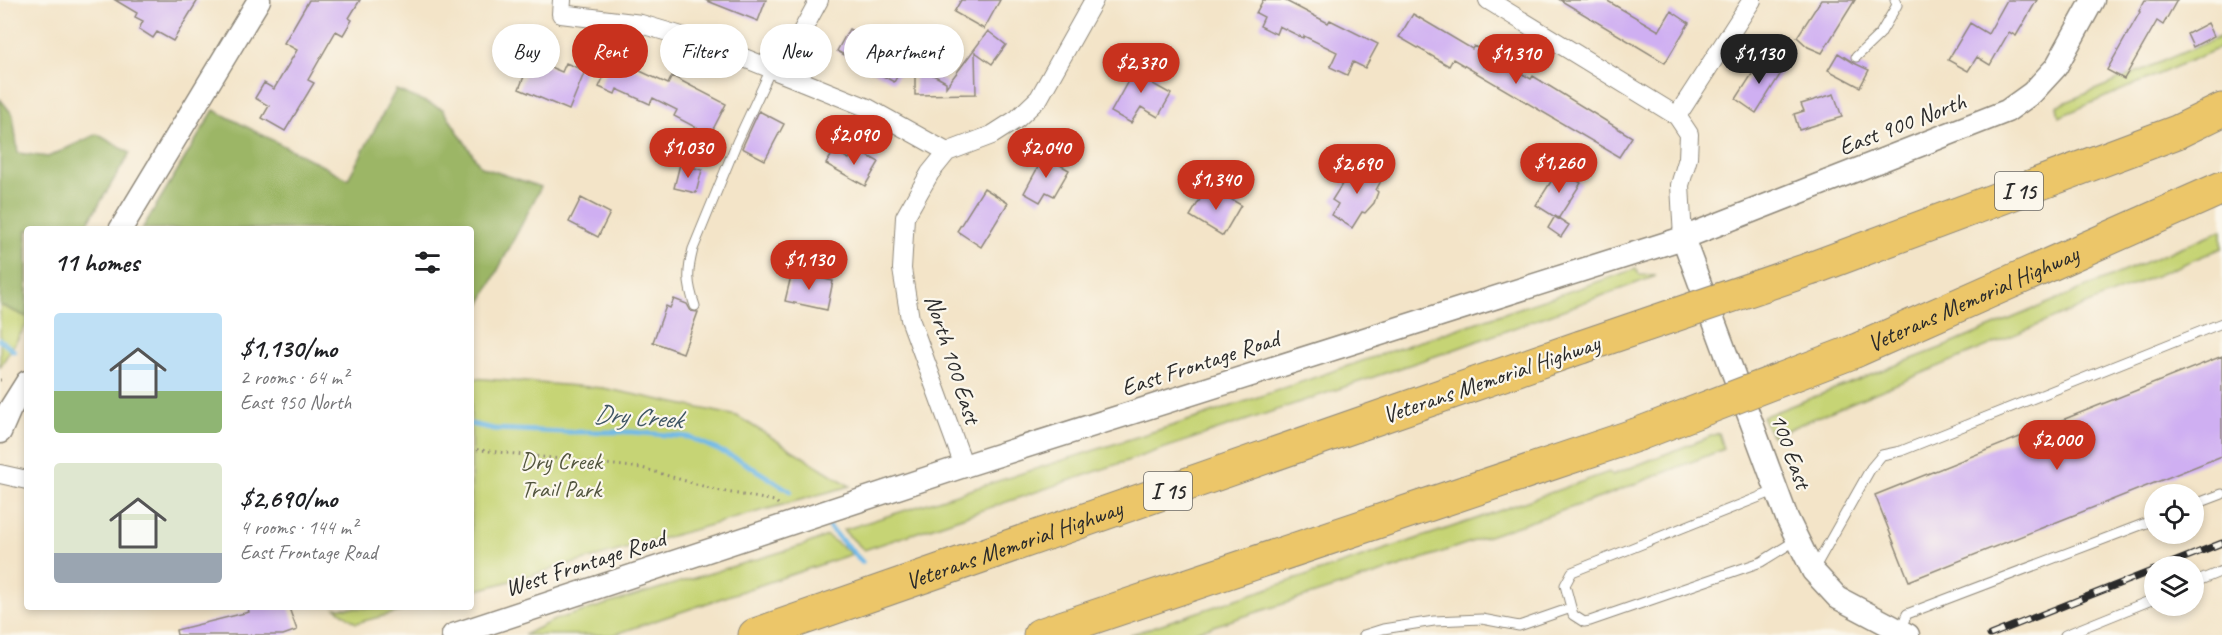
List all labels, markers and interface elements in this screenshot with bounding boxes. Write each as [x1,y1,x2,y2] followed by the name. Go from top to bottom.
[492,24,560,78] chip: Buy
[572,24,648,78] chip: Rent
[660,24,748,78] chip: Filters
[760,24,832,78] chip: New
[844,24,964,78] chip: Apartment
[1467,34,1565,85] pin: $1,310
[1710,34,1808,85] pin: $1,130
[1492,41,1540,66] text: $1,310
[1735,41,1783,66] text: $1,130
[1092,43,1190,94] pin: $2,370
[1117,50,1165,75] text: $2,370
[1834,86,1971,162] street label: East 900 North
[805,115,903,166] pin: $2,090
[830,122,878,147] text: $2,090
[639,128,737,179] pin: $1,030
[997,128,1095,179] pin: $2,040
[664,135,712,160] text: $1,030
[1022,135,1070,160] text: $2,040
[1510,143,1608,194] pin: $1,260
[1308,144,1406,195] pin: $2,690
[1534,150,1584,175] text: $1,260
[1332,151,1382,176] text: $2,690
[1167,160,1265,211] pin: $1,340
[1192,167,1240,192] text: $1,340
[1995,172,2043,210] road number: I 15
[1863,238,2085,359] street label: Veterans Memorial Highway
[760,240,858,291] pin: $1,130
[54,246,139,279] text: 11 homes
[411,246,444,279] icon: filters
[785,247,833,272] text: $1,130
[918,291,989,429] street label: North 100 East
[1117,322,1286,403] street label: East Frontage Road
[1379,327,1605,430] street label: Veterans Memorial Highway
[240,332,337,365] text: $1,130/mo
[102,337,174,409] icon: home
[240,365,348,390] text: 2 rooms · 64 m²
[240,390,351,415] text: East 950 North
[593,397,688,436] water label: Dry Creek
[1764,409,1819,494] street label: 100 East
[2008,420,2106,471] pin: $2,000
[2033,427,2081,452] text: $2,000
[520,446,604,504] park label: Dry Creek Trail Park
[1144,472,1192,510] road number: I 15
[240,482,337,515] text: $2,690/mo
[2144,484,2204,616] map controls
[2144,484,2204,544] button: locate
[102,487,174,559] icon: home
[901,493,1128,596] street label: Veterans Memorial Highway
[240,515,357,540] text: 4 rooms · 144 m²
[501,522,672,603] street label: West Frontage Road
[240,540,377,565] text: East Frontage Road
[2144,556,2204,616] button: layers

